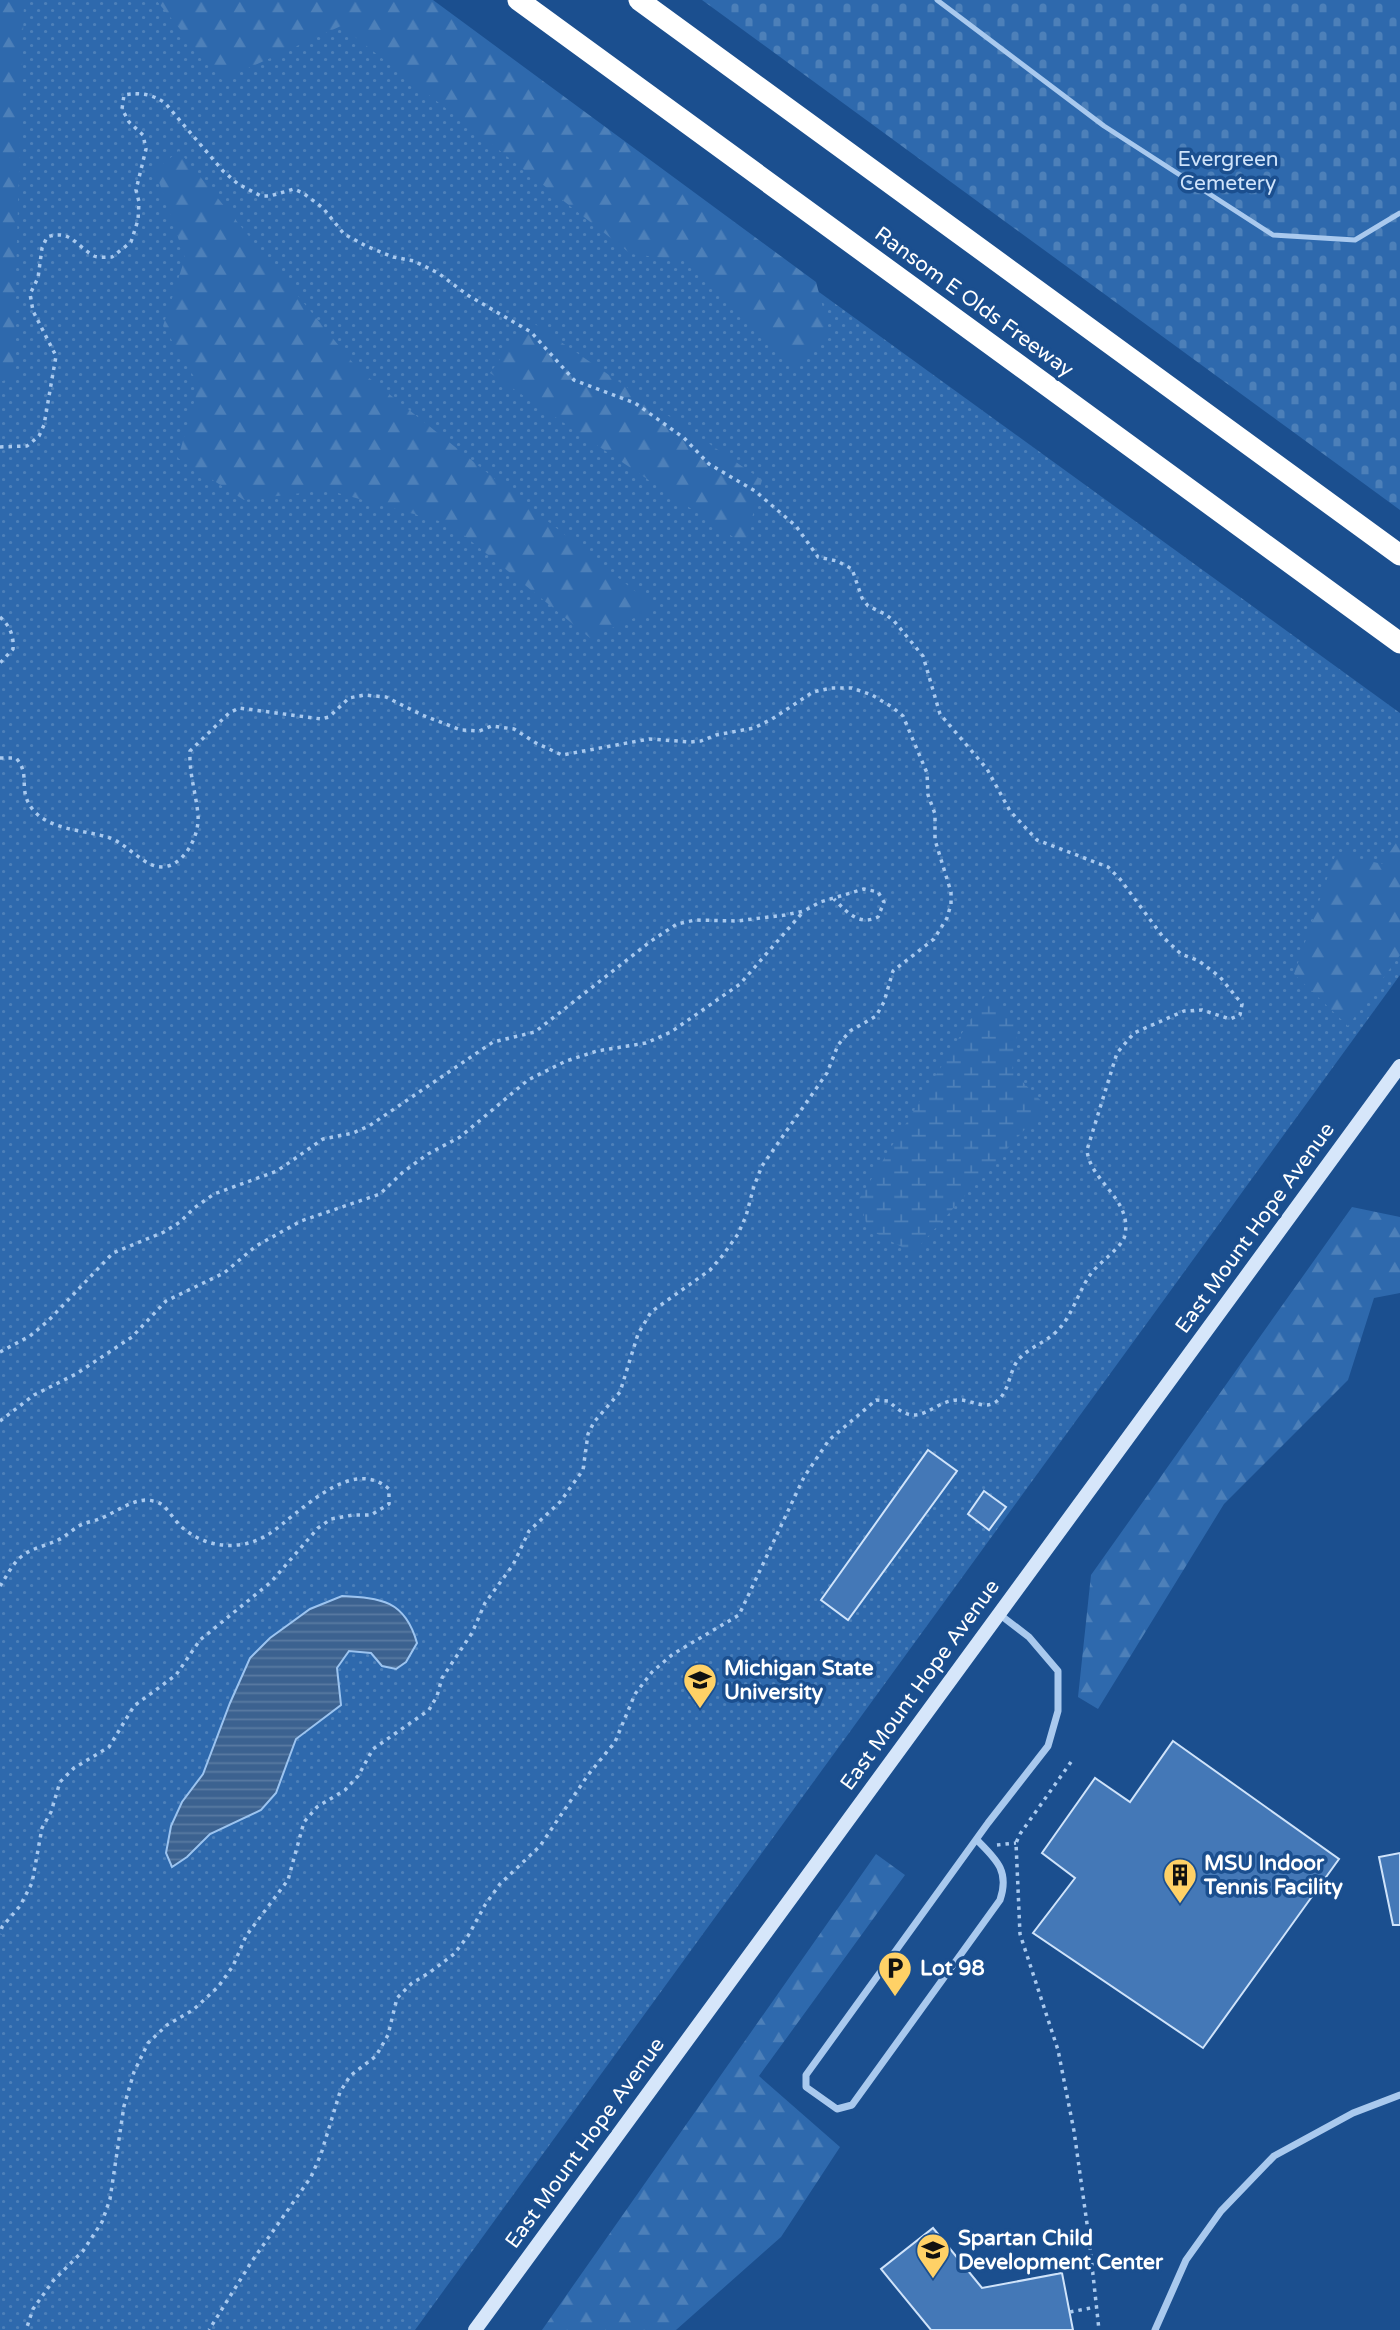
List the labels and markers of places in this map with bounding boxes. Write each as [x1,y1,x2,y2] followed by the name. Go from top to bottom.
[724,1656,874,1705] place label: Michigan State University
[681,1661,719,1710] school or university icon: Michigan State University
[1203,1851,1343,1900] place label: MSU Indoor Tennis Facility
[1161,1856,1199,1905] building icon: MSU Indoor Tennis Facility
[876,1949,914,1998] parking icon: Lot 98
[920,1956,985,1981] place label: Lot 98
[958,2226,1164,2275] place label: Spartan Child Development Center
[914,2231,952,2280] school or university icon: Spartan Child Development Center

